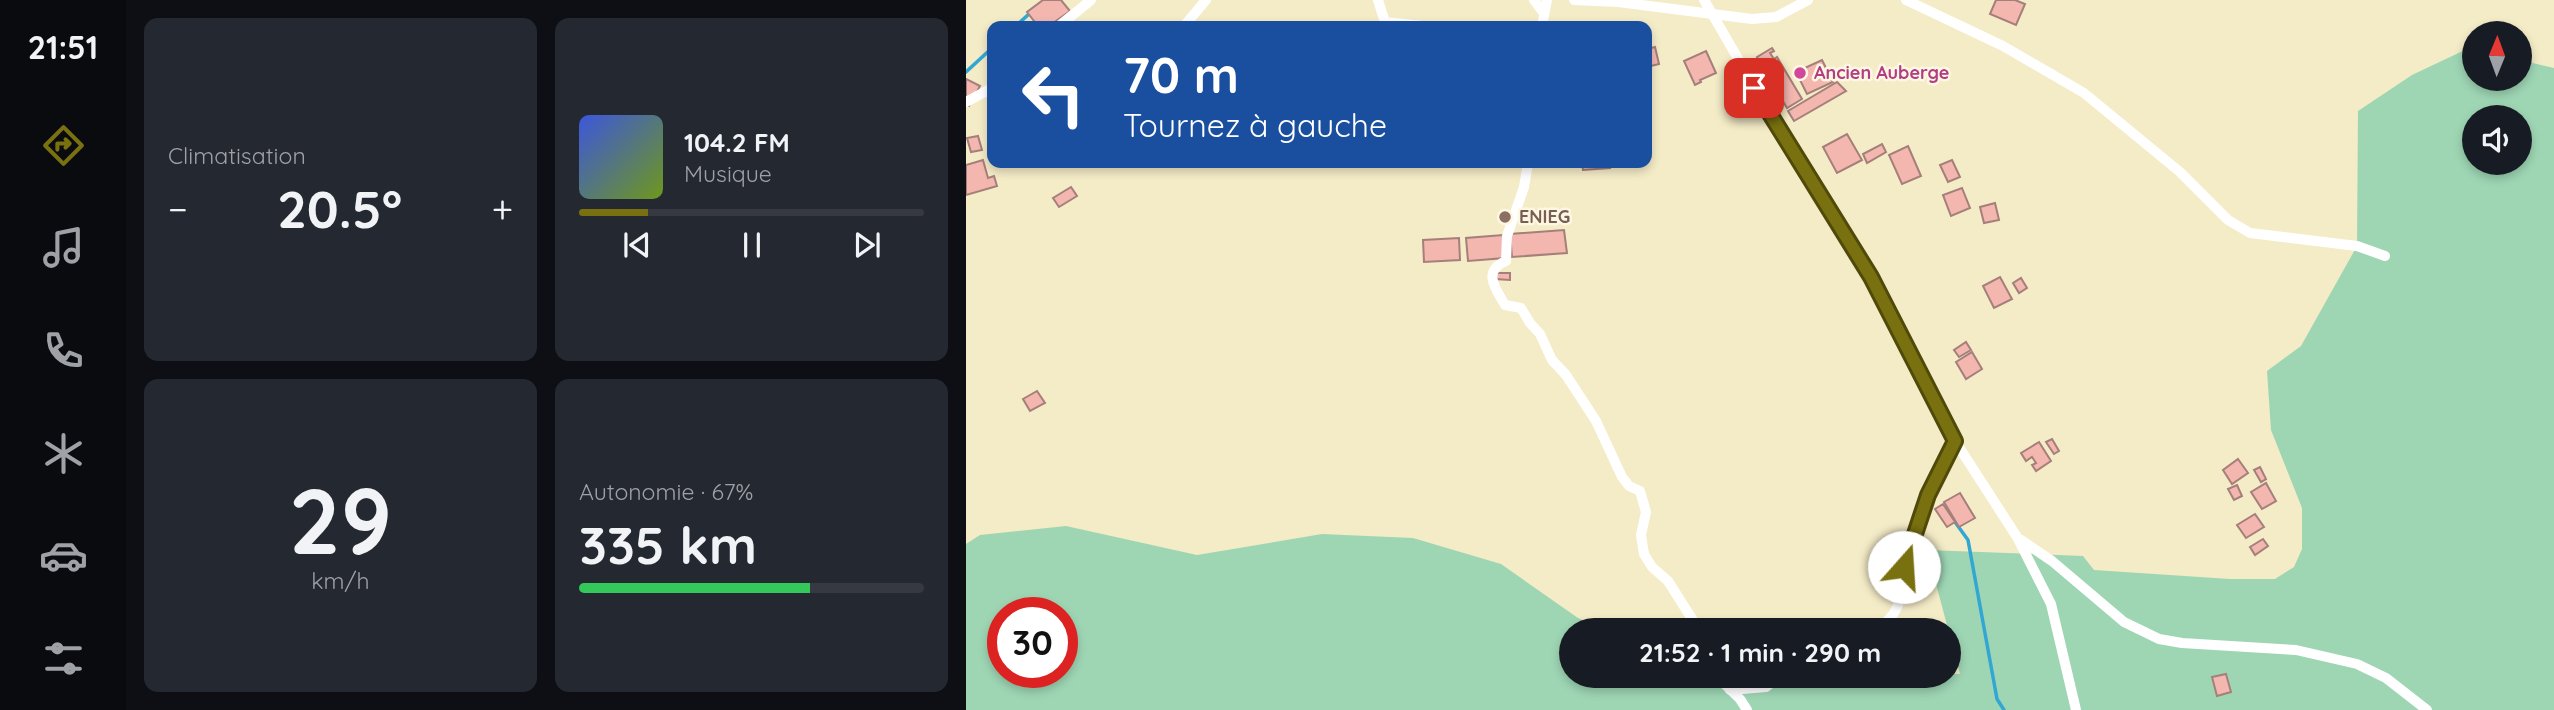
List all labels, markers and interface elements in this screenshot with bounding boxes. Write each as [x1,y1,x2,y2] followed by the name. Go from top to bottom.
[2462,21,2532,91] north arrow
[2462,21,2532,175] map controls
[28,27,98,67] text: 21:51
[1123,44,1239,105] text: 70 m
[1008,49,1099,140] icon: left
[1724,58,1784,118] pin
[1814,61,1949,84] place label: Ancien Auberge
[1792,65,1808,81] marker: Ancien Auberge
[1735,69,1773,107] icon: arrive
[1123,105,1387,145] text: Tournez à gauche
[2462,105,2532,175] button: sound
[39,121,88,170] icon: directions
[684,126,790,159] text: 104.2 FM
[168,141,306,170] text: Climatisation
[684,159,772,188] text: Musique
[277,176,402,241] text: 20.5°
[168,185,188,233] text: −
[492,185,513,233] text: +
[1519,205,1570,228] place label: ENIEG
[1497,209,1513,225] marker: ENIEG
[39,223,88,272] icon: music
[618,226,656,264] icon: previous
[733,226,771,264] icon: pause
[848,226,886,264] icon: next
[39,326,88,375] icon: phone
[39,429,88,478] icon: climate
[289,463,392,577] text: 29
[579,477,753,506] text: Autonomie · 67%
[579,512,757,577] text: 335 km
[1867,530,1941,604] position arrow
[39,531,88,580] icon: car
[311,566,370,595] text: km/h
[987,597,1078,688] speed limit sign: 30
[39,634,88,683] icon: filters
[1639,636,1881,669] text: 21:52 · 1 min · 290 m

